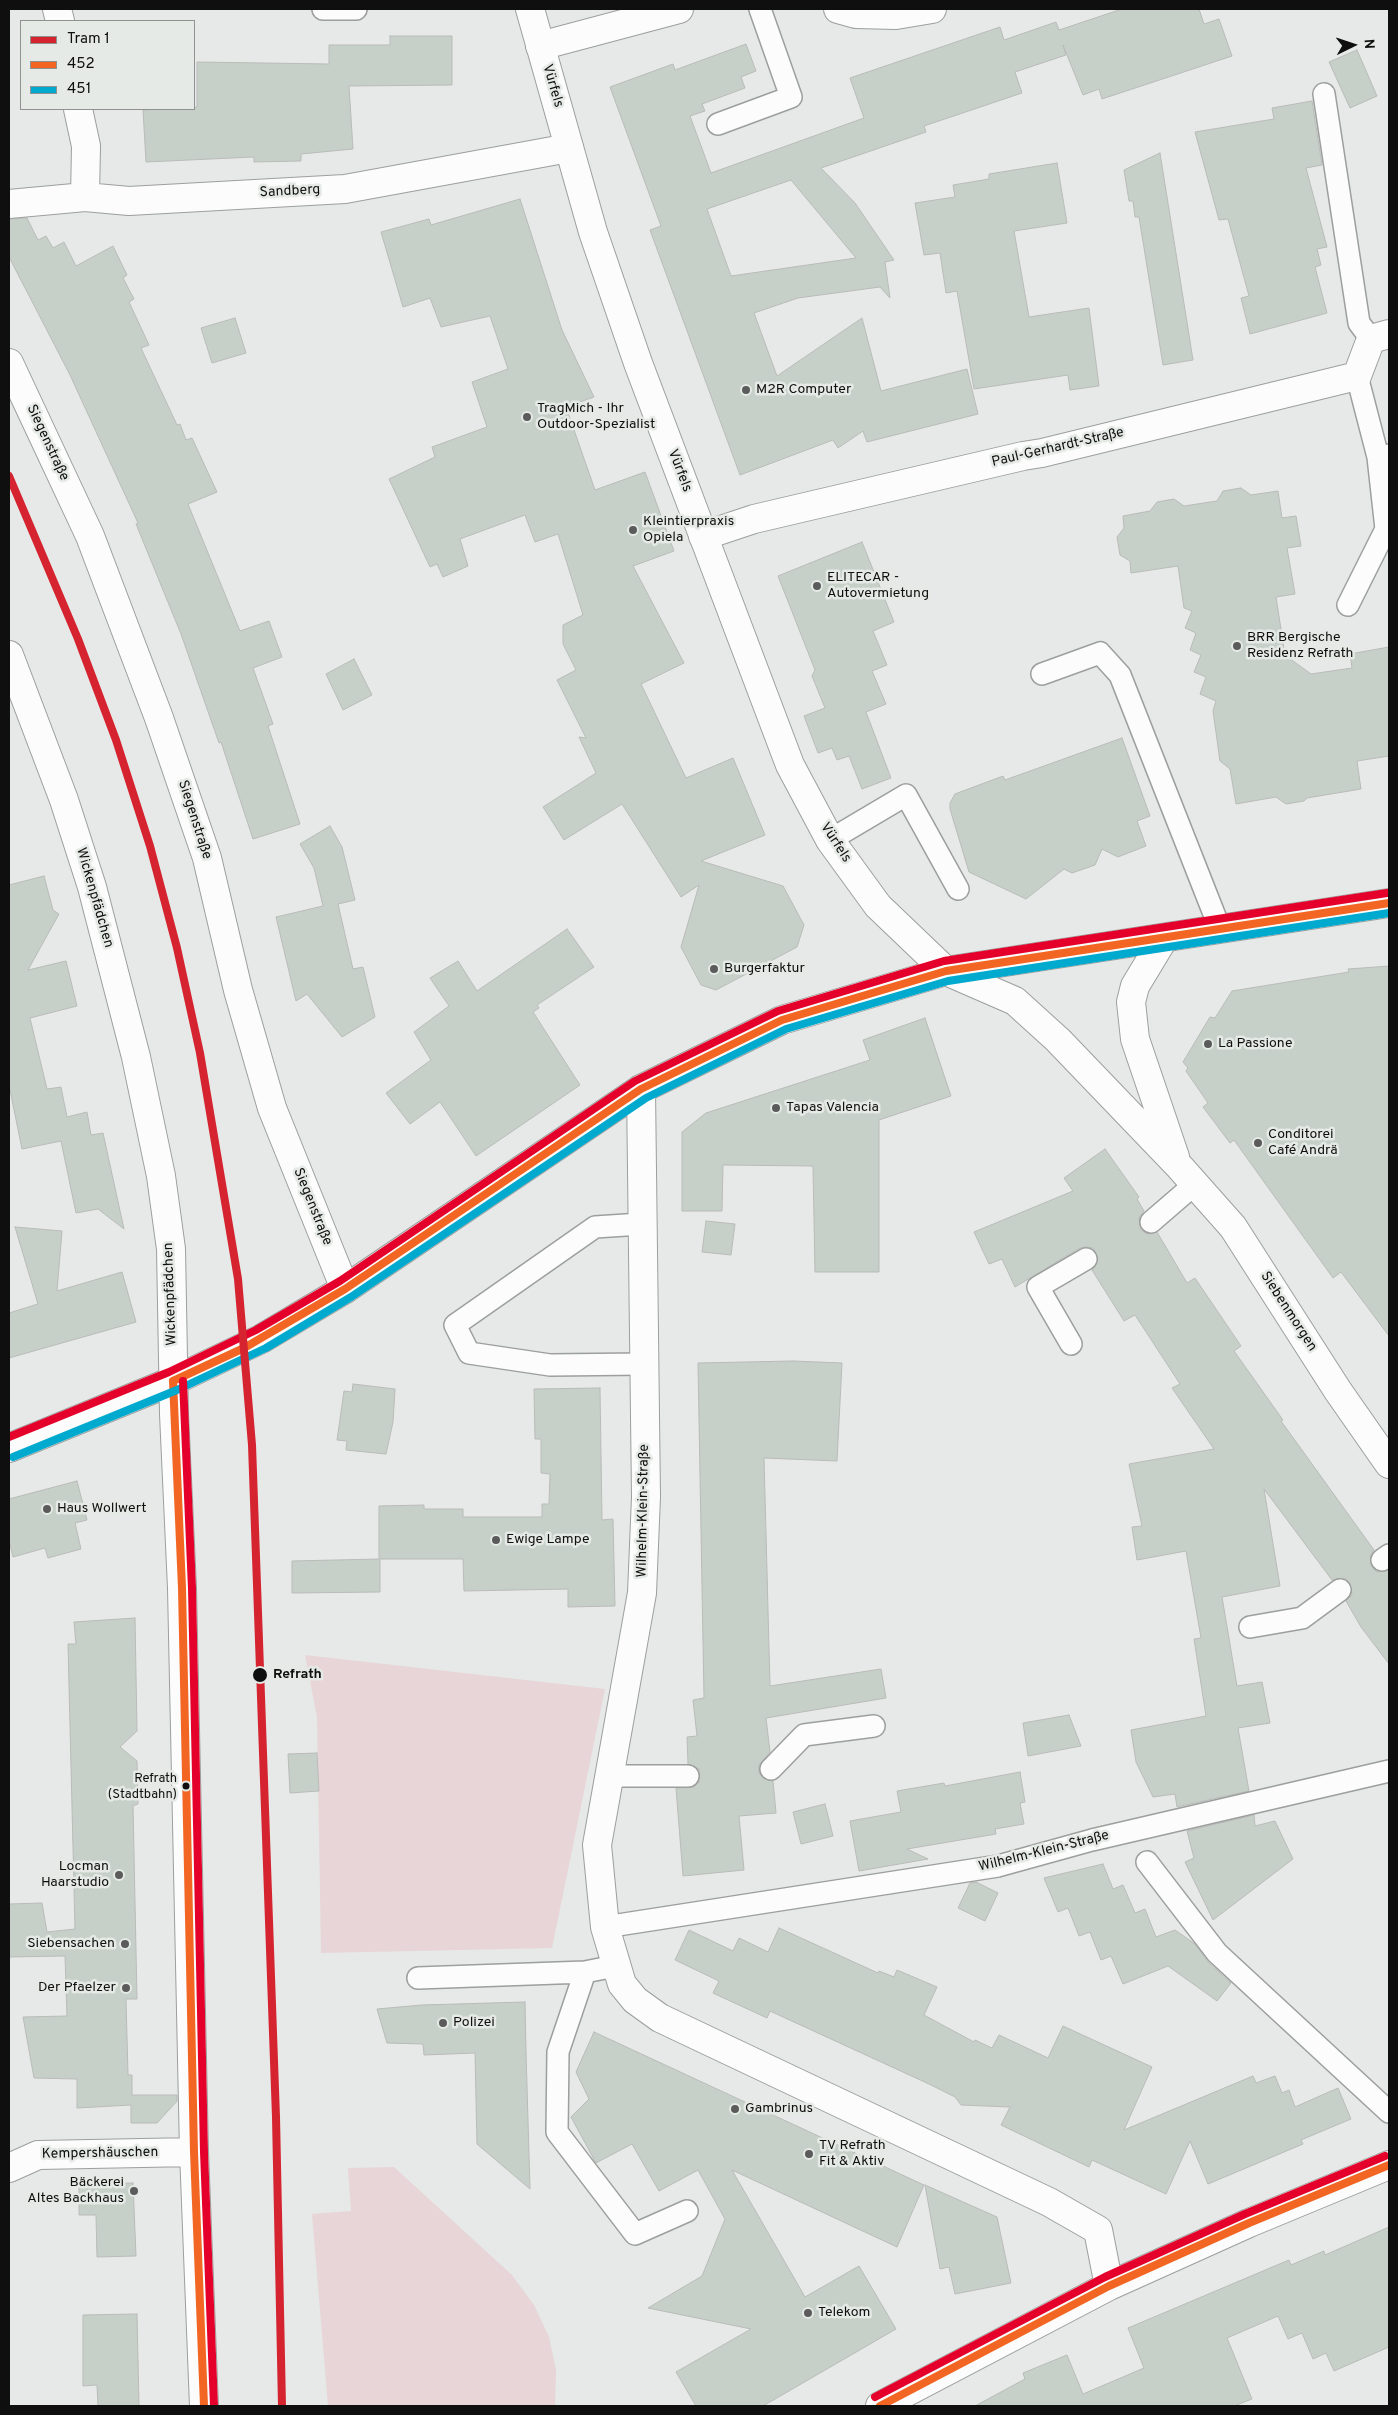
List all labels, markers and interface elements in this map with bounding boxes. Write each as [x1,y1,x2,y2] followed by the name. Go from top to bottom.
[20,20,195,110] legend
[1328,20,1378,70] north arrow
[67,30,110,49] text: Tram 1
[1360,38,1377,50] text: N
[67,55,95,74] text: 452
[538,62,566,110] street label: Vürfels
[67,80,91,99] text: 451
[259,182,321,202] street label: Sandberg
[756,382,851,398] place label: M2R Computer
[740,384,752,396] marker: M2R Computer
[537,401,655,434] place label: TragMich - Ihr Outdoor-Spezialist
[22,402,72,484] street label: Siegenstraße
[521,411,533,423] marker: TragMich - Ihr Outdoor-Spezialist
[990,425,1126,471] street label: Paul-Gerhardt-Straße
[663,447,695,495] street label: Vürfels
[643,514,734,546] place label: Kleintierpraxis Opiela
[627,524,639,536] marker: Kleintierpraxis Opiela
[827,570,929,602] place label: ELITECAR - Autovermietung
[811,580,823,592] marker: ELITECAR - Autovermietung
[1247,630,1353,662] place label: BRR Bergische Residenz Refrath
[1231,640,1243,652] marker: BRR Bergische Residenz Refrath
[173,778,215,862] street label: Siegenstraße
[816,820,854,866] street label: Vürfels
[72,846,116,950] street label: Wickenpfädchen
[724,961,805,977] place label: Burgerfaktur
[708,963,720,975] marker: Burgerfaktur
[1218,1036,1292,1052] place label: La Passione
[1202,1038,1214,1050] marker: La Passione
[786,1100,879,1116] place label: Tapas Valencia
[770,1102,782,1114] marker: Tapas Valencia
[1268,1127,1338,1160] place label: Conditorei Café Andrä
[1252,1137,1264,1149] marker: Conditorei Café Andrä
[289,1166,335,1248] street label: Siegenstraße
[161,1242,181,1346] street label: Wickenpfädchen
[1256,1269,1320,1355] street label: Siebenmorgen
[634,1444,654,1578] street label: Wilhelm-Klein-Straße
[57,1501,147,1517] place label: Haus Wollwert
[41,1503,53,1515] marker: Haus Wollwert
[506,1532,590,1548] place label: Ewige Lampe
[490,1534,502,1546] marker: Ewige Lampe
[251,1666,269,1684] marker: Refrath
[273,1667,322,1683] place label: Refrath
[108,1771,177,1802] place label: Refrath (Stadtbahn)
[181,1781,191,1791] marker: Refrath (Stadtbahn)
[977,1828,1111,1876] street label: Wilhelm-Klein-Straße
[41,1859,109,1891] place label: Locman Haarstudio
[113,1869,125,1881] marker: Locman Haarstudio
[27,1936,115,1952] place label: Siebensachen
[119,1938,131,1950] marker: Siebensachen
[38,1980,116,1996] place label: Der Pfaelzer
[120,1982,132,1994] marker: Der Pfaelzer
[453,2015,495,2031] place label: Polizei
[437,2017,449,2029] marker: Polizei
[745,2101,813,2117] place label: Gambrinus
[729,2103,741,2115] marker: Gambrinus
[819,2138,886,2170] place label: TV Refrath Fit & Aktiv
[42,2145,158,2163] street label: Kempershäuschen
[803,2148,815,2160] marker: TV Refrath Fit & Aktiv
[27,2175,124,2208] place label: Bäckerei Altes Backhaus
[128,2185,140,2197] marker: Bäckerei Altes Backhaus
[818,2305,870,2321] place label: Telekom
[802,2307,814,2319] marker: Telekom

